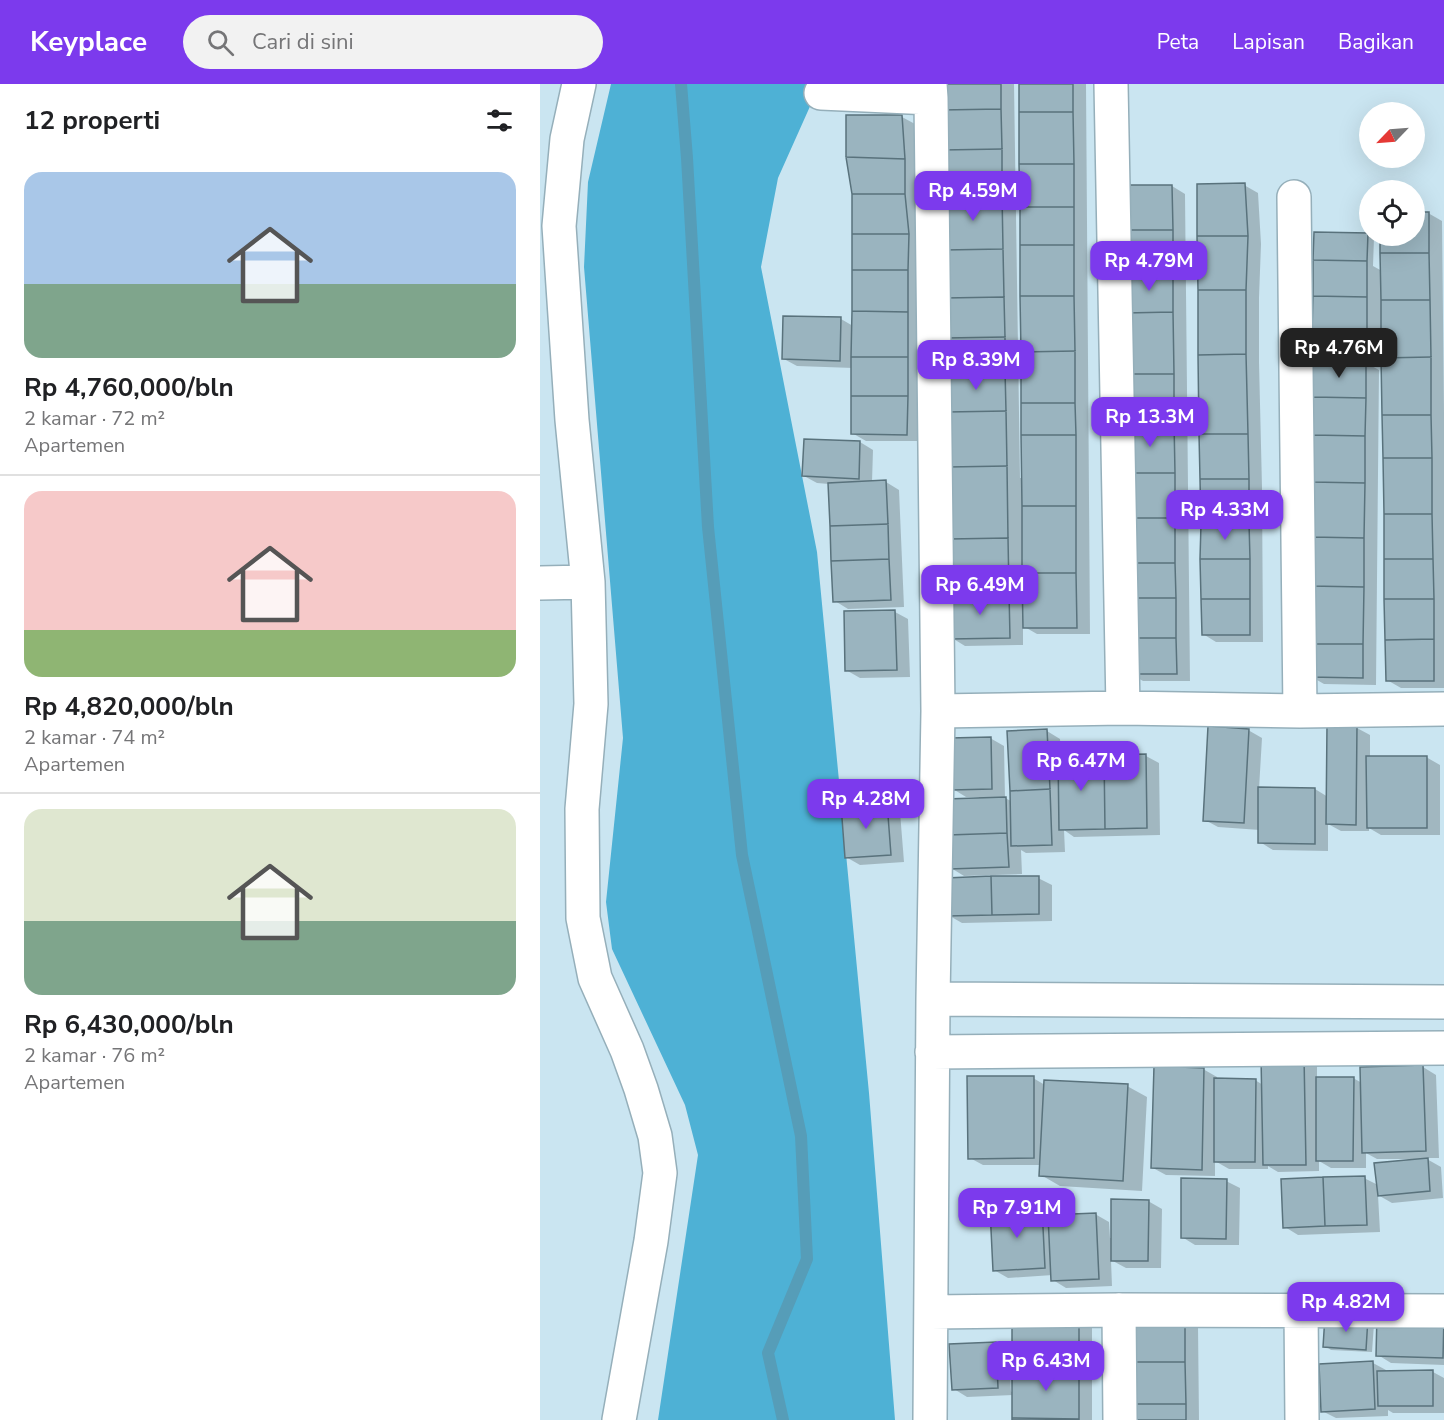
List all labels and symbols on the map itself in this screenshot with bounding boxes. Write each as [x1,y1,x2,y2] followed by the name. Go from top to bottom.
[1359,102,1425,168] north arrow
[911,171,1035,222] pin: Rp 4.59M
[1087,241,1211,292] pin: Rp 4.79M
[1277,328,1401,379] pin: Rp 4.76M
[914,340,1038,391] pin: Rp 8.39M
[1088,397,1212,448] pin: Rp 13.3M
[1163,490,1287,541] pin: Rp 4.33M
[918,565,1042,616] pin: Rp 6.49M
[1019,741,1143,792] pin: Rp 6.47M
[804,779,928,830] pin: Rp 4.28M
[955,1188,1079,1239] pin: Rp 7.91M
[1284,1282,1408,1333] pin: Rp 4.82M
[984,1341,1108,1392] pin: Rp 6.43M

